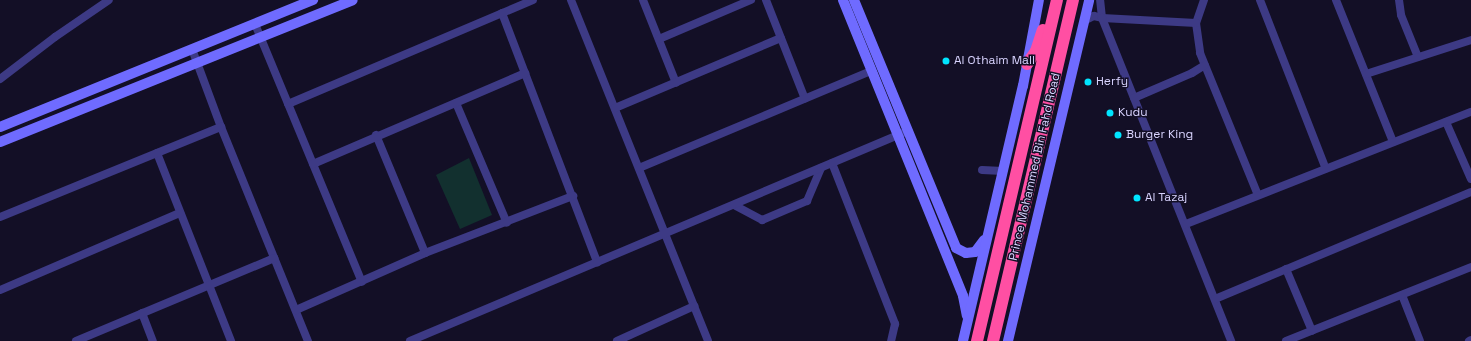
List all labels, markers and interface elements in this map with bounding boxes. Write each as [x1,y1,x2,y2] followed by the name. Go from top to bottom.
[954,54,1035,68] place label: Al Othaim Mall
[941,56,951,66] marker: Al Othaim Mall
[1006,72,1064,262] street label: Prince Mohammed Bin Fahd Road
[1096,75,1128,89] place label: Herfy
[1083,77,1093,87] marker: Herfy
[1118,106,1148,120] place label: Kudu
[1105,108,1115,118] marker: Kudu
[1126,128,1193,142] place label: Burger King
[1113,130,1123,140] marker: Burger King
[1145,191,1188,205] place label: Al Tazaj
[1132,193,1142,203] marker: Al Tazaj

